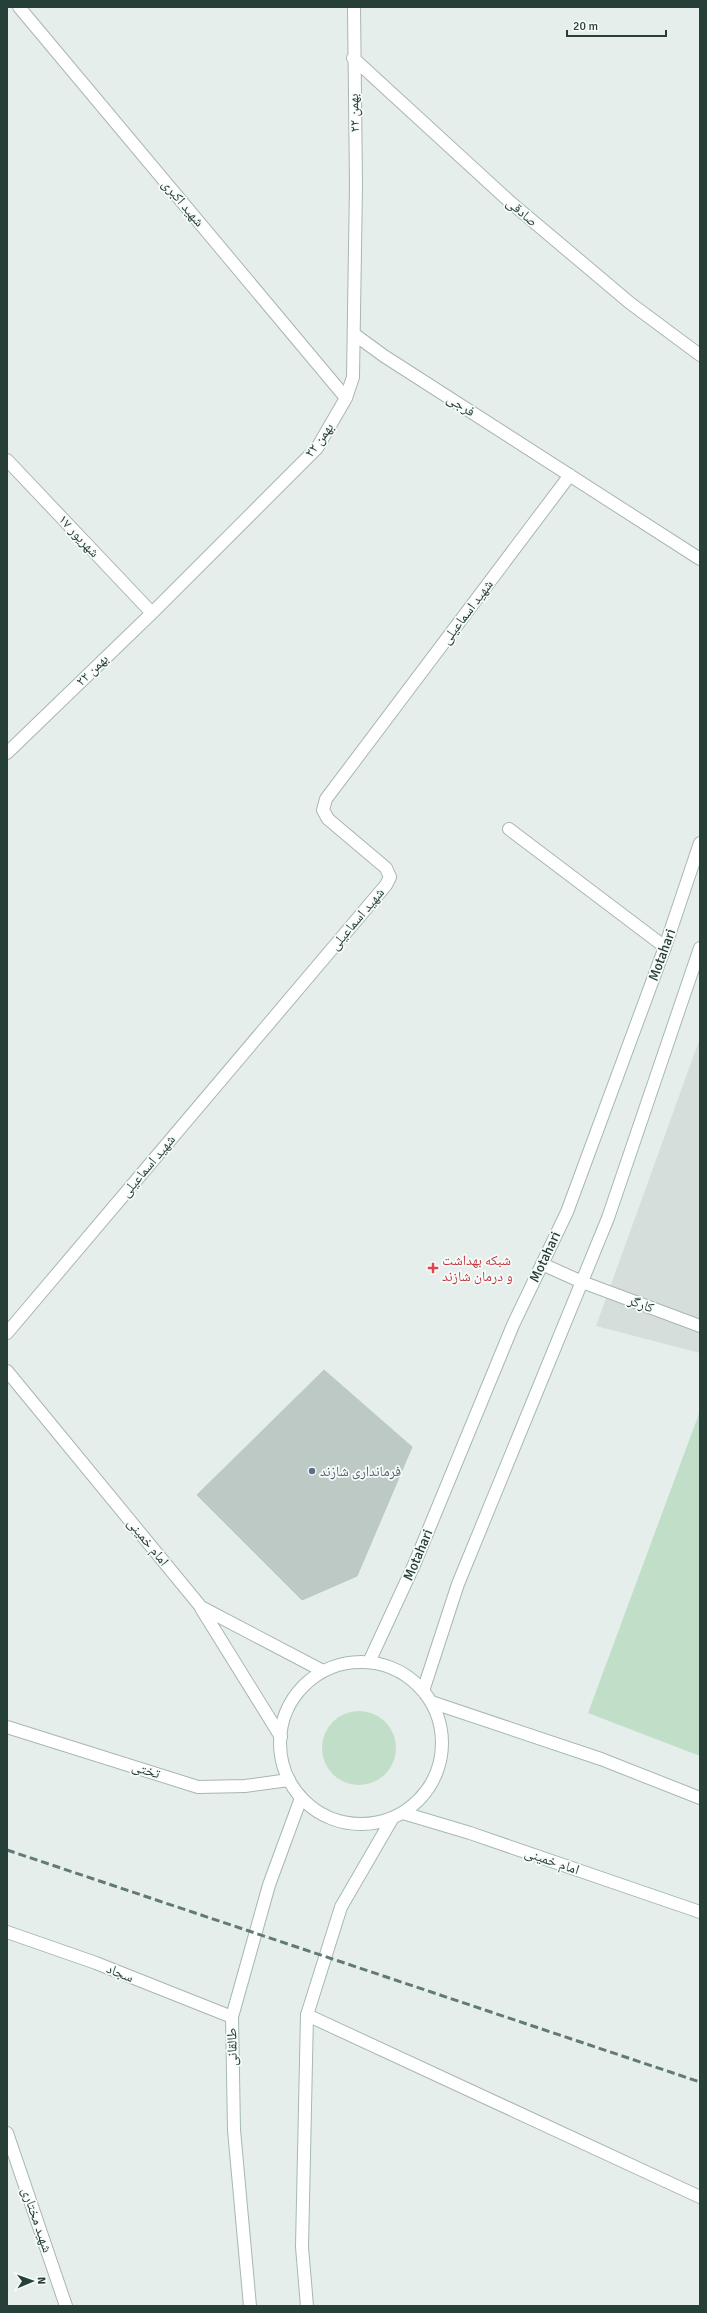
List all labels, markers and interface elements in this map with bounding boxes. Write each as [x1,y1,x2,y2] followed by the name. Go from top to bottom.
[567,12,666,38] scale bar
[573,19,598,34] text: 20 m
[345,93,363,133] street label: ۲۲ بهمن
[158,176,208,230] street label: شهید اکبری
[503,194,541,230] street label: صادقی
[444,390,478,420] street label: فرجی
[301,419,337,461] street label: ۲۲ بهمن
[55,511,103,561] street label: ۱۷ شهریور
[437,576,497,648] street label: شهید اسماعیلی
[72,650,112,690] street label: ۲۲ بهمن
[326,884,388,954] street label: شهید اسماعیلی
[645,927,679,983] street label: Motahari
[117,1131,179,1201] street label: شهید اسماعیلی
[526,1229,564,1285] street label: Motahari
[442,1252,513,1285] place label: شبکه بهداشت و درمان شازند
[427,1262,439,1274] marker: شبکه بهداشت و درمان شازند
[625,1291,656,1317] street label: کارگر
[320,1463,401,1480] place label: فرمانداری شازند
[307,1466,317,1476] marker: فرمانداری شازند
[123,1515,172,1570] street label: امام خمینی
[400,1527,436,1583] street label: Motahari
[130,1758,162,1782] street label: تختی
[522,1844,582,1879] street label: امام خمینی
[104,1960,136,1986] street label: سجاد
[223,2028,241,2066] street label: طالقانی
[18,2185,56,2255] street label: شهید مختاری
[12,2261,52,2301] north arrow
[35,2277,48,2285] text: N

